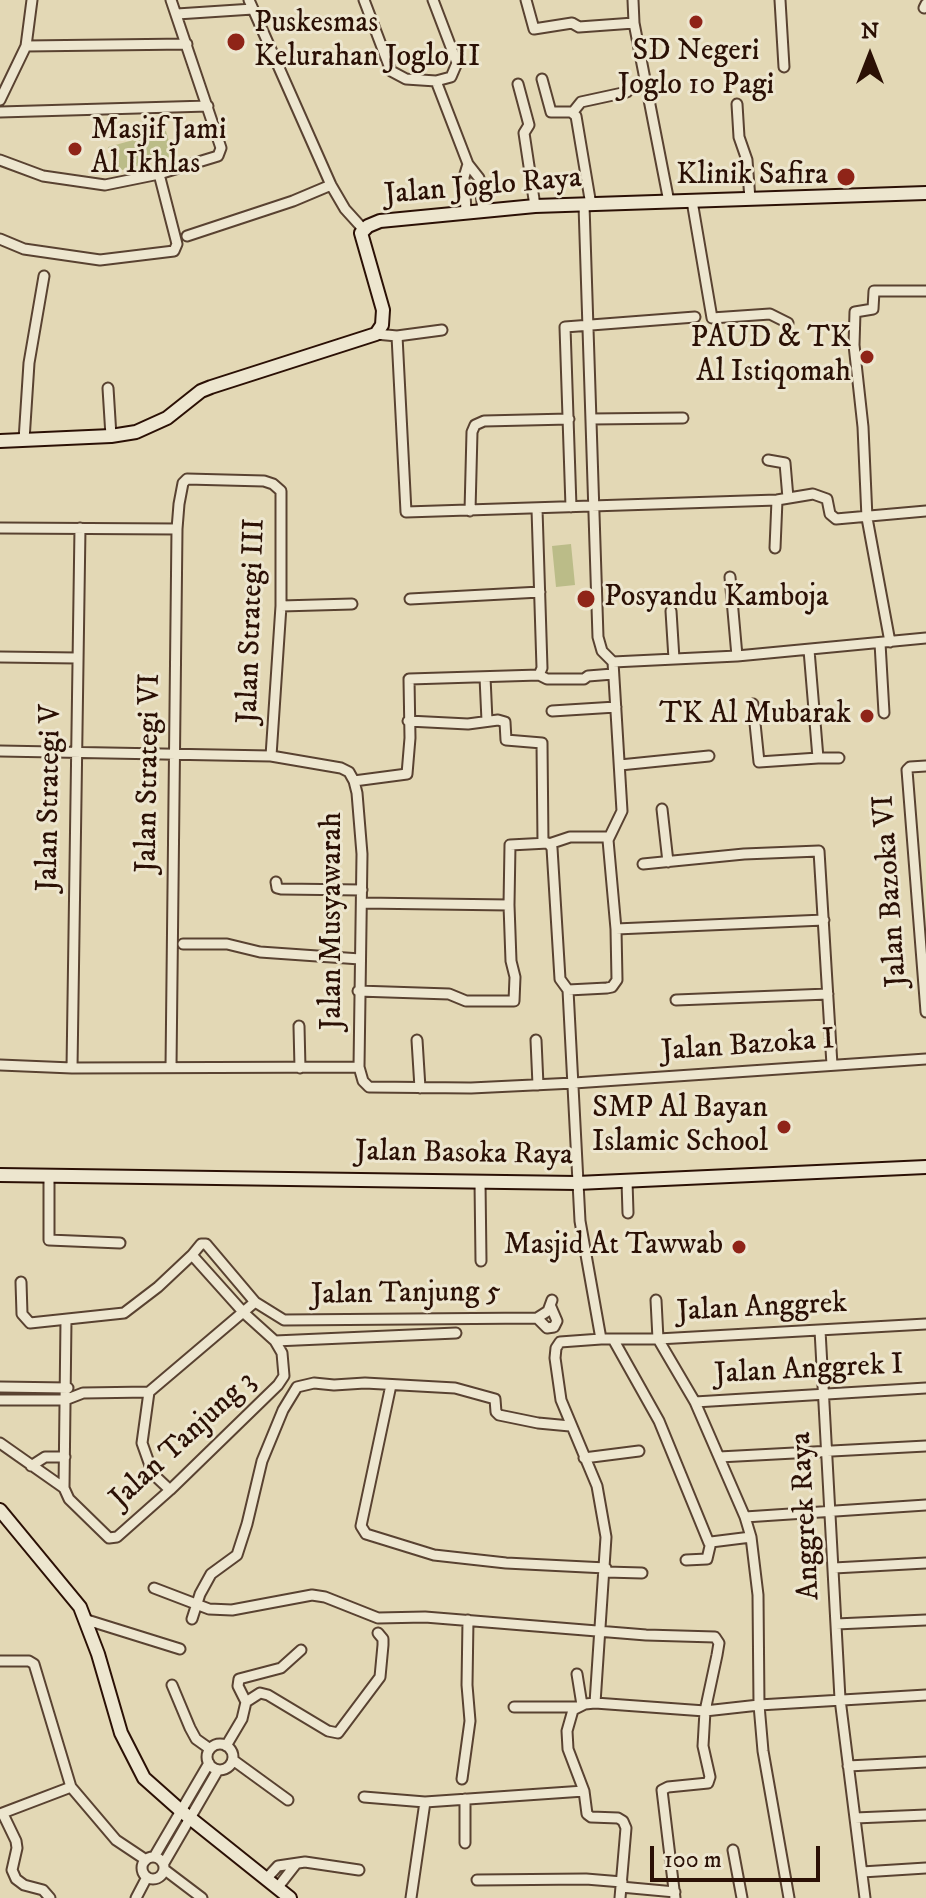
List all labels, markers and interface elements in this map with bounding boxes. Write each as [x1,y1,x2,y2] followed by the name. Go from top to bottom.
[254,7,480,78] place label: Puskesmas Kelurahan Joglo II
[687,13,705,31] marker: SD Negeri Joglo 10 Pagi
[830,16,910,96] north arrow
[861,18,879,45] text: N
[225,31,247,53] marker: Puskesmas Kelurahan Joglo II
[618,35,774,106] place label: SD Negeri Joglo 10 Pagi
[91,114,226,184] place label: Masjif Jami Al Ikhlas
[66,140,84,158] marker: Masjif Jami Al Ikhlas
[676,159,828,195] place label: Klinik Safira
[383,161,583,215] street label: Jalan Joglo Raya
[835,166,857,188] marker: Klinik Safira
[691,322,851,392] place label: PAUD & TK Al Istiqomah
[858,348,876,366] marker: PAUD & TK Al Istiqomah
[231,518,275,724] street label: Jalan Strategi III
[604,581,829,617] place label: Posyandu Kamboja
[575,588,597,610] marker: Posyandu Kamboja
[130,673,170,873] street label: Jalan Strategi VI
[659,698,851,734] place label: TK Al Mubarak
[31,704,71,892] street label: Jalan Strategi V
[858,707,876,725] marker: TK Al Mubarak
[867,794,917,988] street label: Jalan Bazoka VI
[316,812,352,1030] street label: Jalan Musyawarah
[660,1023,836,1071] street label: Jalan Bazoka I
[592,1092,768,1162] place label: SMP Al Bayan Islamic School
[775,1118,793,1136] marker: SMP Al Bayan Islamic School
[355,1135,573,1175] street label: Jalan Basoka Raya
[504,1229,723,1265] place label: Masjid At Tawwab
[730,1238,748,1256] marker: Masjid At Tawwab
[311,1275,501,1315] street label: Jalan Tanjung 5
[676,1287,848,1331] street label: Jalan Anggrek
[714,1348,904,1394] street label: Jalan Anggrek I
[104,1364,264,1518] street label: Jalan Tanjung 3
[785,1431,829,1601] street label: Anggrek Raya
[654,1830,824,1880] scale bar
[664,1845,722,1875] text: 100 m

